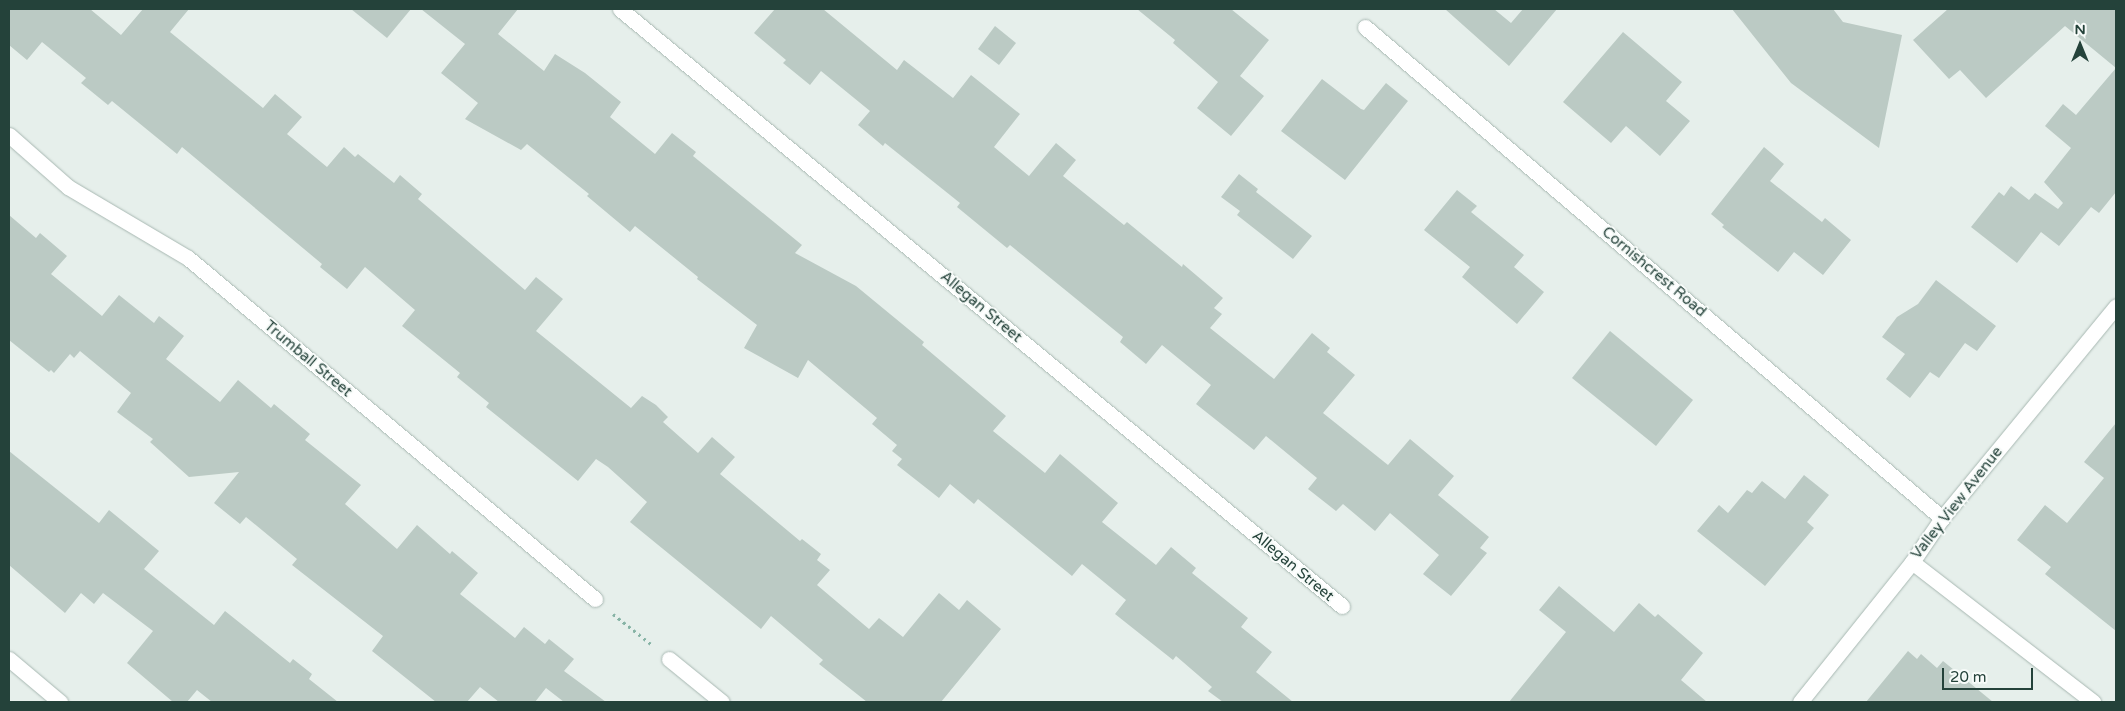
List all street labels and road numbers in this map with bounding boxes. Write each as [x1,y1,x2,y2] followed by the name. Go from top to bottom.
[1598,223,1710,321] street label: Cornishcrest Road
[937,268,1025,346] street label: Allegan Street
[260,317,356,401] street label: Trumball Street
[1908,443,2006,563] street label: Valley View Avenue
[1249,527,1337,605] street label: Allegan Street

